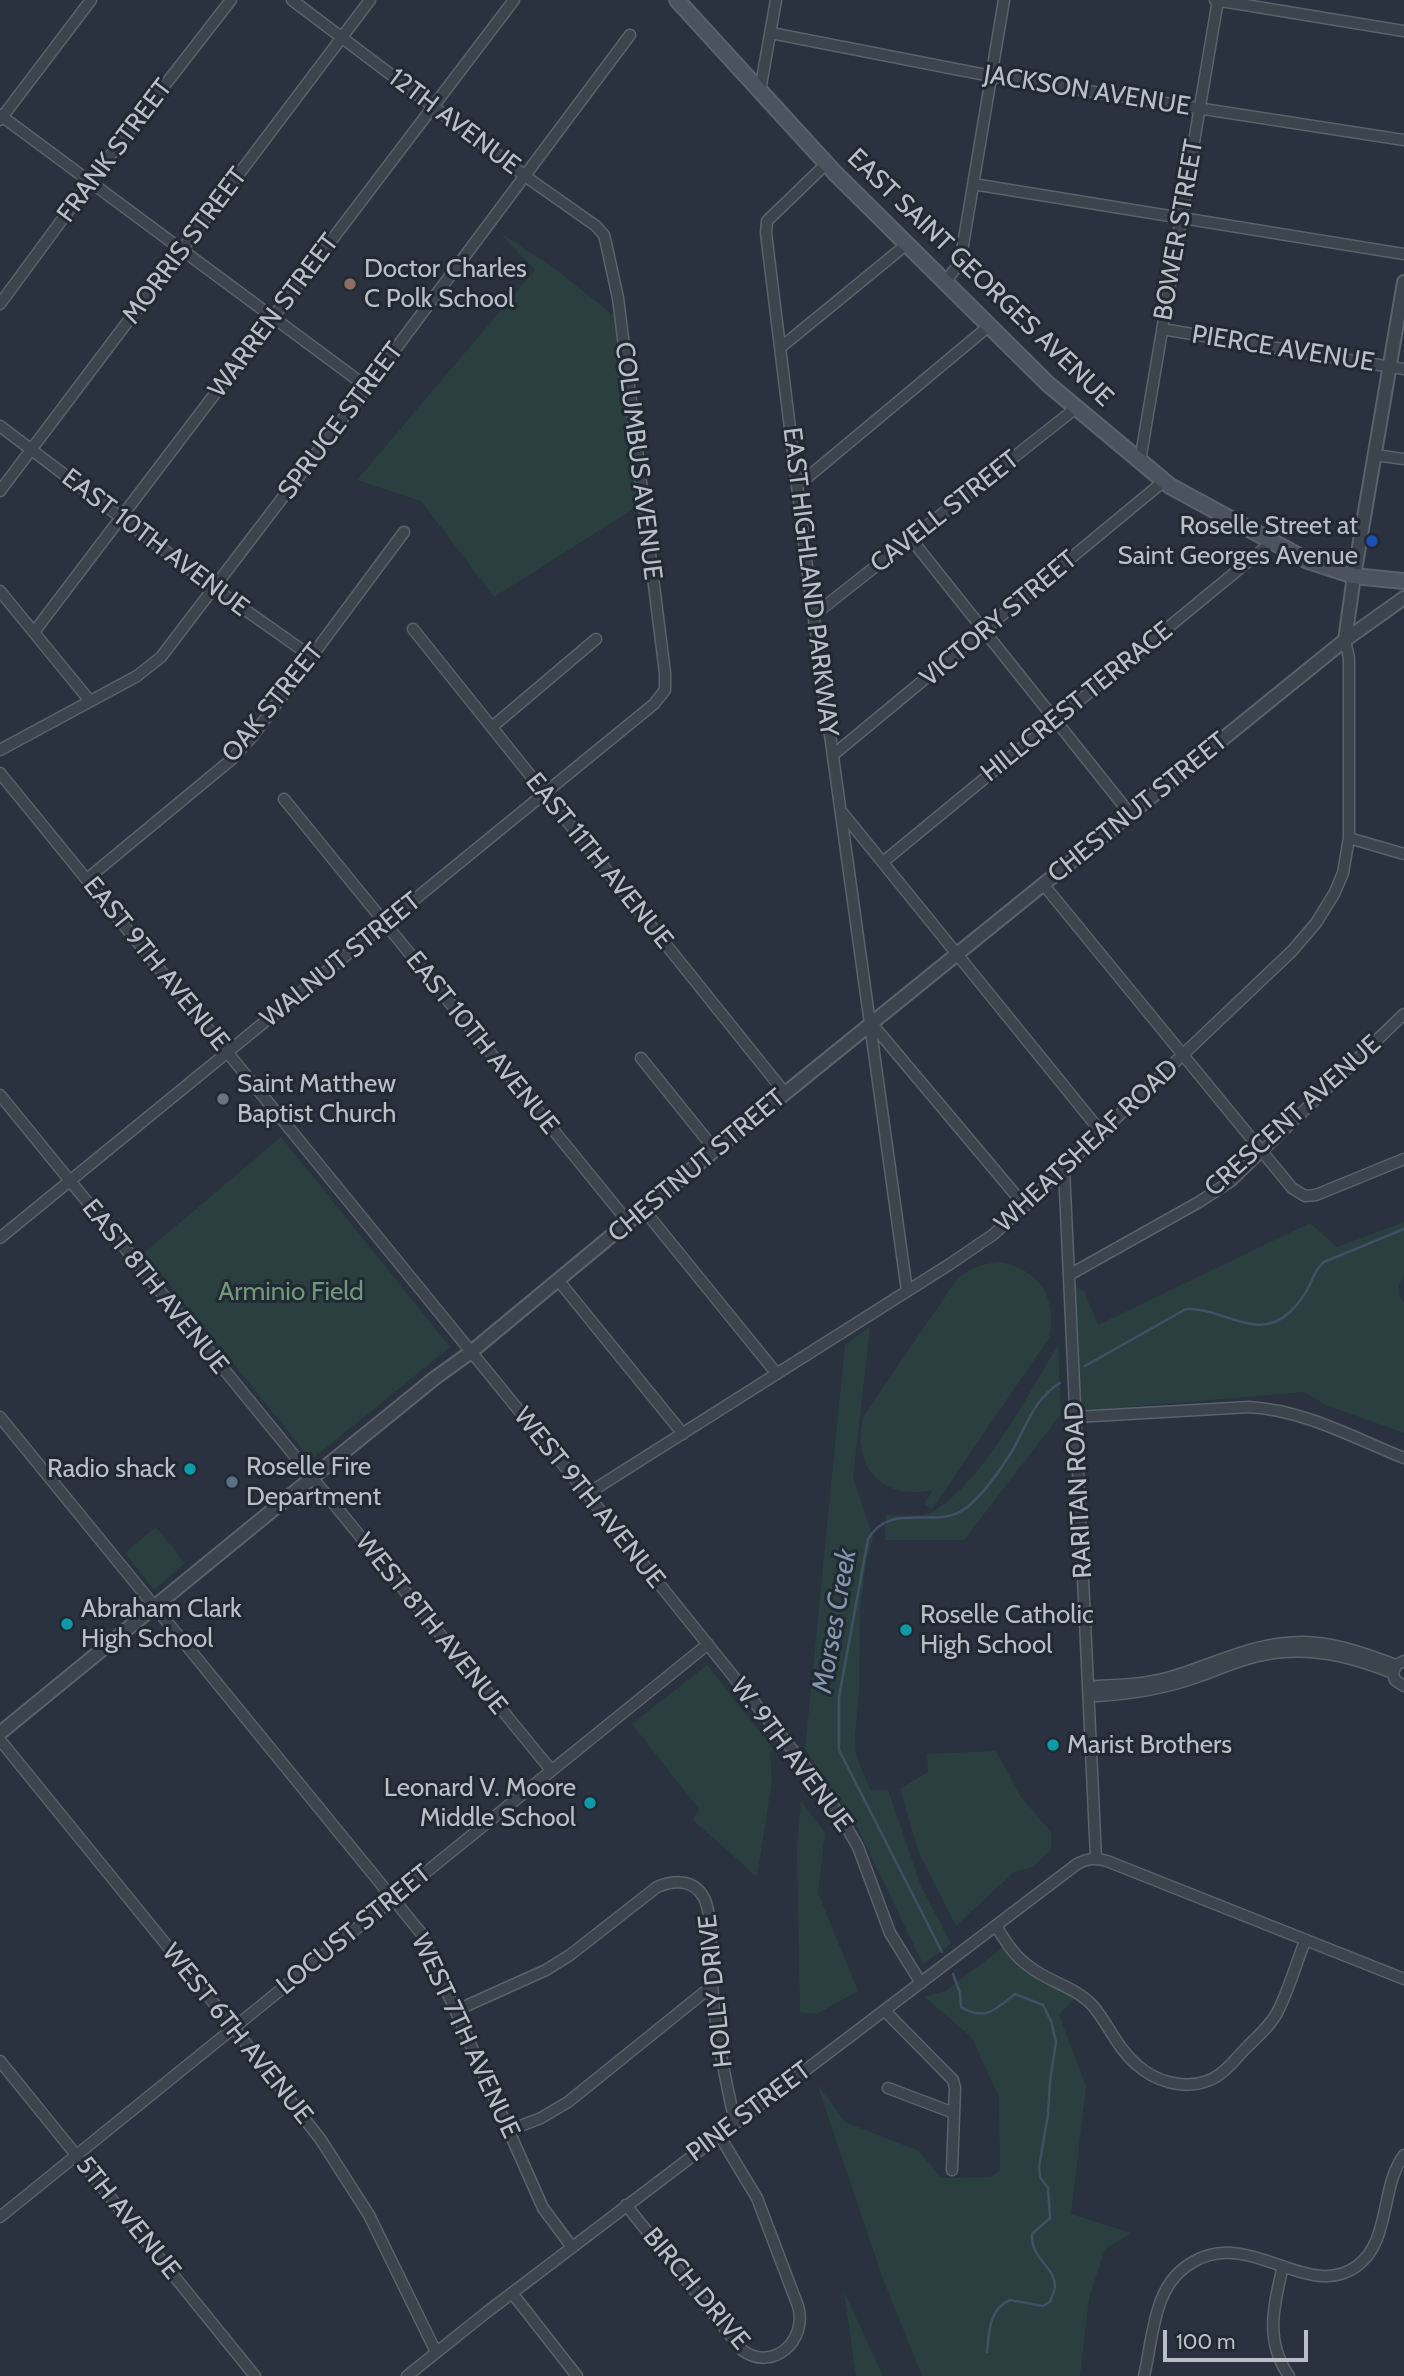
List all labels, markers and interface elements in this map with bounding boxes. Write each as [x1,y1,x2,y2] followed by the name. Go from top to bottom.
[981,59,1193,123] street label: JACKSON AVENUE
[382,62,526,182] street label: 12TH AVENUE
[51,73,179,229] street label: FRANK STREET
[1148,137,1210,323] street label: BOWER STREET
[840,142,1120,414] street label: EAST SAINT GEORGES AVENUE
[116,162,254,330] street label: MORRIS STREET
[202,228,346,404] street label: WARREN STREET
[364,253,527,314] place label: Doctor Charles C Polk School
[342,276,358,292] marker: Doctor Charles C Polk School
[1189,319,1377,379] street label: PIERCE AVENUE
[272,336,410,506] street label: SPRUCE STREET
[608,340,668,582] street label: COLUMBUS AVENUE
[776,426,844,738] street label: EAST HIGHLAND PARKWAY
[864,444,1026,580] street label: CAVELL STREET
[55,463,255,623] street label: EAST 10TH AVENUE
[1118,510,1358,572] place label: Roselle Street at Saint Georges Avenue
[1364,533,1380,549] marker: Roselle Street at Saint Georges Avenue
[914,544,1084,694] street label: VICTORY STREET
[975,615,1179,789] street label: HILLCREST TERRACE
[216,637,330,769] street label: OAK STREET
[1042,726,1234,890] street label: CHESTNUT STREET
[519,767,679,955] street label: EAST 11TH AVENUE
[76,871,236,1057] street label: EAST 9TH AVENUE
[255,886,427,1034] street label: WALNUT STREET
[399,945,565,1141] street label: EAST 10TH AVENUE
[1198,1029,1388,1203] street label: CRESCENT AVENUE
[989,1053,1185,1239] street label: WHEATSHEAF ROAD
[237,1068,396,1130] place label: Saint Matthew Baptist Church
[602,1083,792,1249] street label: CHESTNUT STREET
[215,1091,231,1107] marker: Saint Matthew Baptist Church
[75,1193,235,1381] street label: EAST 8TH AVENUE
[218,1276,364,1308] park label: Arminio Field
[507,1401,671,1595] street label: WEST 9TH AVENUE
[1059,1401,1099,1579] street label: RARITAN ROAD
[246,1451,381,1512] place label: Roselle Fire Department
[47,1453,176,1485] place label: Radio shack
[182,1461,198,1477] marker: Radio shack
[224,1474,240,1490] marker: Roselle Fire Department
[348,1527,514,1721] street label: WEST 8TH AVENUE
[806,1546,864,1696] water label: Morses Creek
[81,1593,242,1654] place label: Abraham Clark High School
[920,1599,1094,1660] place label: Roselle Catholic High School
[59,1616,75,1632] marker: Abraham Clark High School
[898,1622,914,1638] marker: Roselle Catholic High School
[723,1672,859,1838] street label: W. 9TH AVENUE
[1067,1729,1232,1761] place label: Marist Brothers
[1045,1737,1061,1753] marker: Marist Brothers
[384,1772,576,1834] place label: Leonard V. Moore Middle School
[582,1795,598,1811] marker: Leonard V. Moore Middle School
[271,1858,437,2002] street label: LOCUST STREET
[692,1913,740,2069] street label: HOLLY DRIVE
[404,1929,526,2143] street label: WEST 7TH AVENUE
[155,1938,319,2130] street label: WEST 6TH AVENUE
[681,2055,817,2169] street label: PINE STREET
[69,2150,187,2286] street label: 5TH AVENUE
[636,2222,756,2356] street label: BIRCH DRIVE
[1166,2316,1311,2360] scale bar
[1176,2329,1235,2354] text: 100 m

